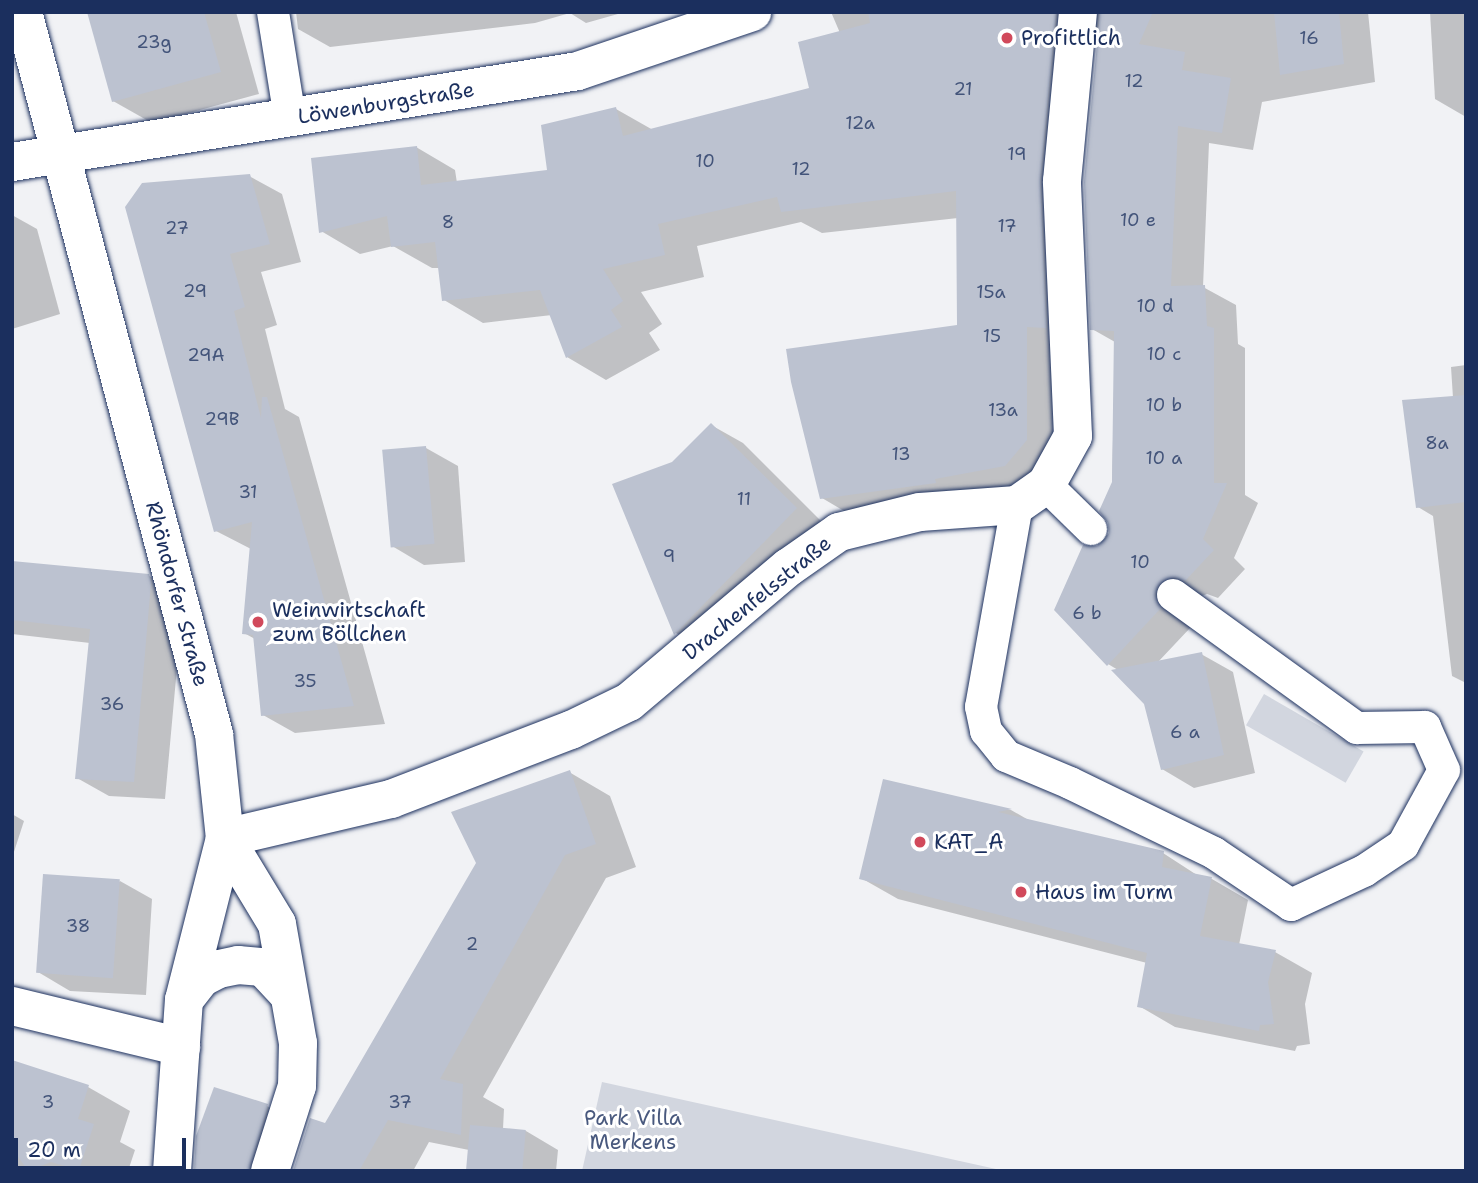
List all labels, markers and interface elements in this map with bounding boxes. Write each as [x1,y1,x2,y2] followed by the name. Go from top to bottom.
[1021,25,1121,51] place label: Profittlich
[1299,27,1319,49] house number: 16
[999,30,1015,46] marker: Profittlich
[136,31,172,53] house number: 23g
[1124,70,1144,92] house number: 12
[296,77,476,129] street label: Löwenburgstraße
[953,78,973,100] house number: 21
[845,112,875,134] house number: 12a
[1007,143,1027,165] house number: 19
[695,150,715,172] house number: 10
[791,158,811,180] house number: 12
[1120,209,1156,231] house number: 10 e
[442,211,454,233] house number: 8
[997,215,1017,237] house number: 17
[165,217,189,239] house number: 27
[183,280,207,302] house number: 29
[976,281,1006,303] house number: 15a
[1136,295,1174,317] house number: 10 d
[983,325,1001,347] house number: 15
[1147,343,1181,365] house number: 10 c
[187,344,225,366] house number: 29A
[1146,394,1182,416] house number: 10 b
[988,399,1018,421] house number: 13a
[205,408,239,430] house number: 29B
[1425,432,1449,454] house number: 8a
[891,443,911,465] house number: 13
[1146,447,1182,469] house number: 10 a
[238,481,258,503] house number: 31
[737,488,751,510] house number: 11
[140,499,214,689] street label: Rhöndorfer Straße
[678,530,836,666] street label: Drachenfelsstraße
[663,545,675,567] house number: 9
[1130,551,1150,573] house number: 10
[272,597,426,647] place label: Weinwirtschaft zum Böllchen
[1072,602,1102,624] house number: 6 b
[250,614,266,630] marker: Weinwirtschaft zum Böllchen
[293,670,317,692] house number: 35
[100,693,124,715] house number: 36
[1170,721,1200,743] house number: 6 a
[934,829,1003,855] place label: KAT_A
[912,834,928,850] marker: KAT_A
[1035,879,1173,905] place label: Haus im Turm
[1013,884,1029,900] marker: Haus im Turm
[66,915,90,937] house number: 38
[466,933,478,955] house number: 2
[42,1091,54,1113] house number: 3
[388,1091,412,1113] house number: 37
[584,1105,682,1155] park label: Park Villa Merkens
[18,1124,189,1168] scale bar
[27,1136,81,1164] text: 20 m

